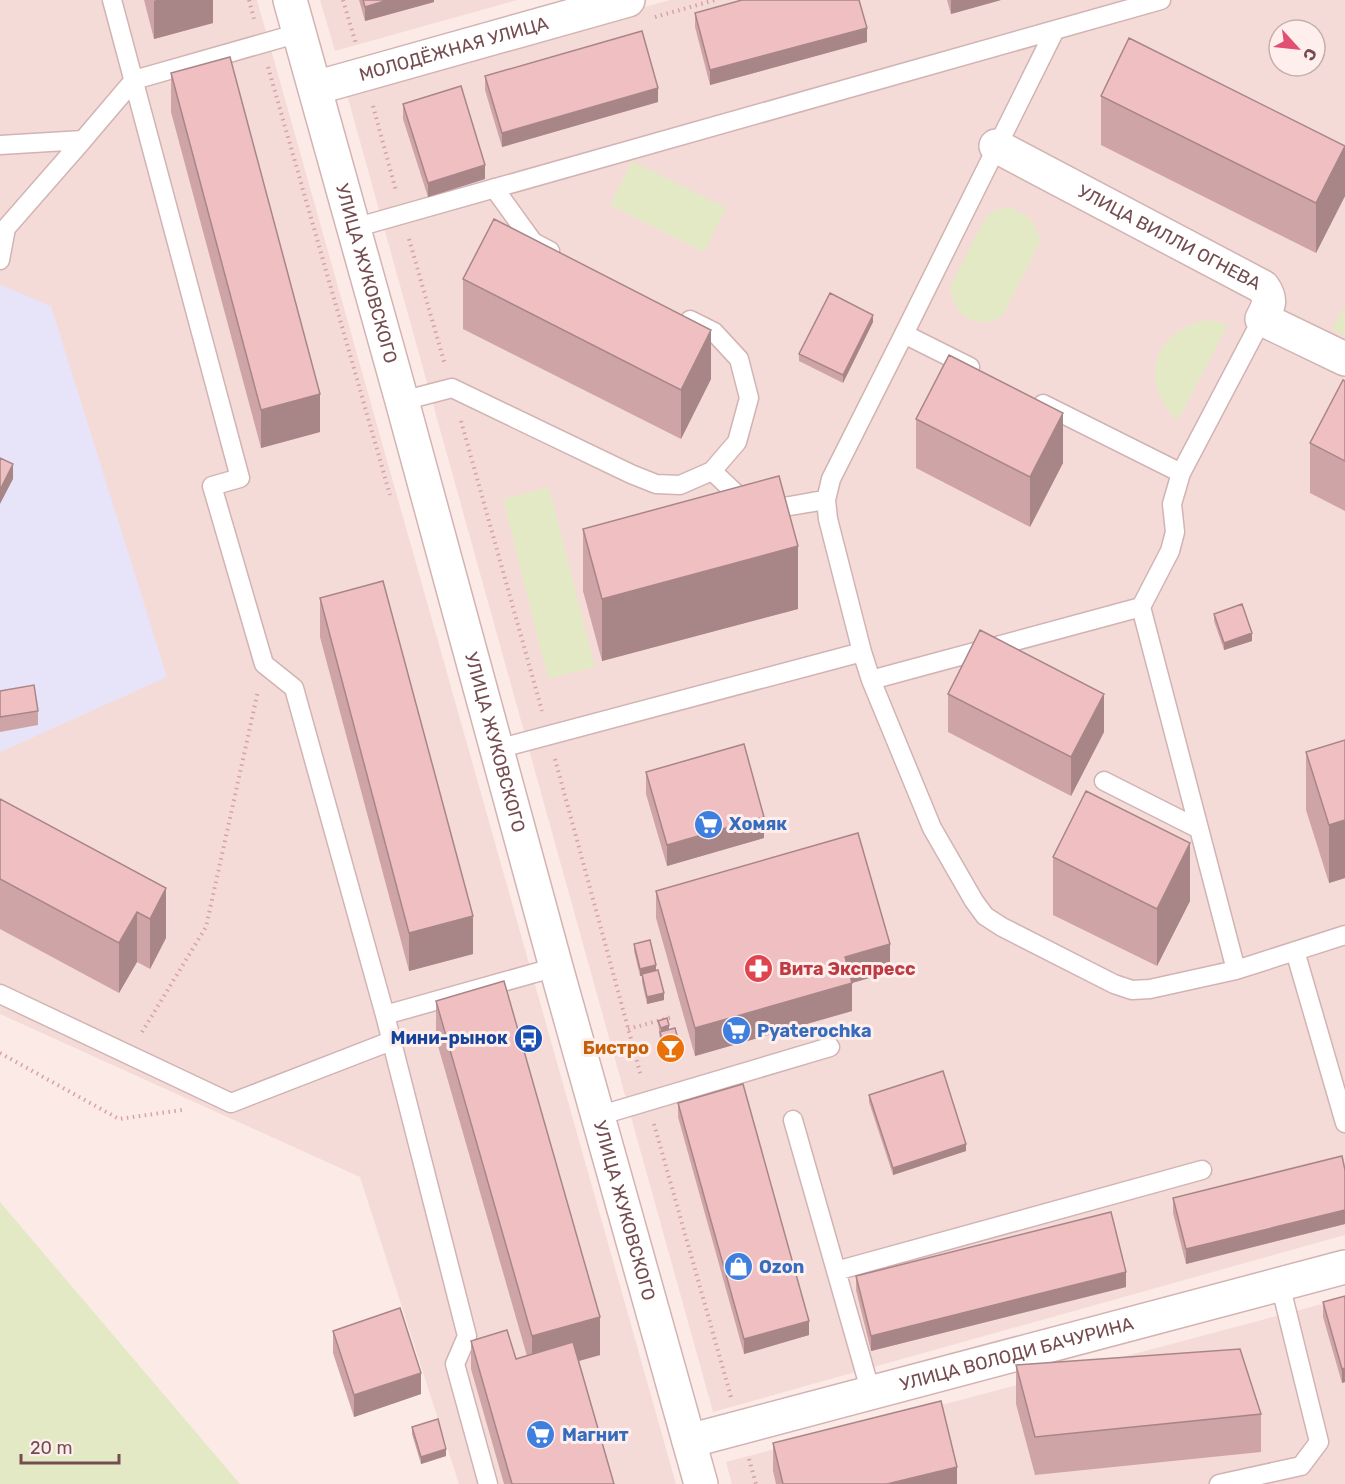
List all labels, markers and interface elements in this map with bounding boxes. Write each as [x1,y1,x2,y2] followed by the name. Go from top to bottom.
[357,12,551,86] street label: МОЛОДЁЖНАЯ УЛИЦА
[1267,18,1327,78] north arrow
[1299,45,1321,64] text: С
[1074,180,1265,295] street label: УЛИЦА ВИЛЛИ ОГНЕВА
[331,181,402,366] street label: УЛИЦА ЖУКОВСКОГО
[460,650,530,835] street label: УЛИЦА ЖУКОВСКОГО
[692,808,724,840] supermarket icon: Хомяк
[729,813,787,835] place label: Хомяк
[742,953,774,985] pharmacy icon: Вита Экспресс
[779,958,916,980] place label: Вита Экспресс
[720,1015,752,1047] supermarket icon: Pyaterochka
[757,1020,872,1042] place label: Pyaterochka
[513,1022,545,1054] bus stop icon: Мини-рынок
[390,1027,508,1049] place label: Мини-рынок
[654,1032,686,1064] bar icon: Бистро
[583,1037,649,1059] place label: Бистро
[589,1118,660,1303] street label: УЛИЦА ЖУКОВСКОГО
[722,1251,754,1283] shop icon: Ozon
[759,1256,804,1278] place label: Ozon
[897,1313,1136,1396] street label: УЛИЦА ВОЛОДИ БАЧУРИНА
[525,1419,557,1451] supermarket icon: Магнит
[562,1424,629,1446] place label: Магнит
[21,1427,118,1465] scale bar
[30,1437,72,1459] text: 20 m

